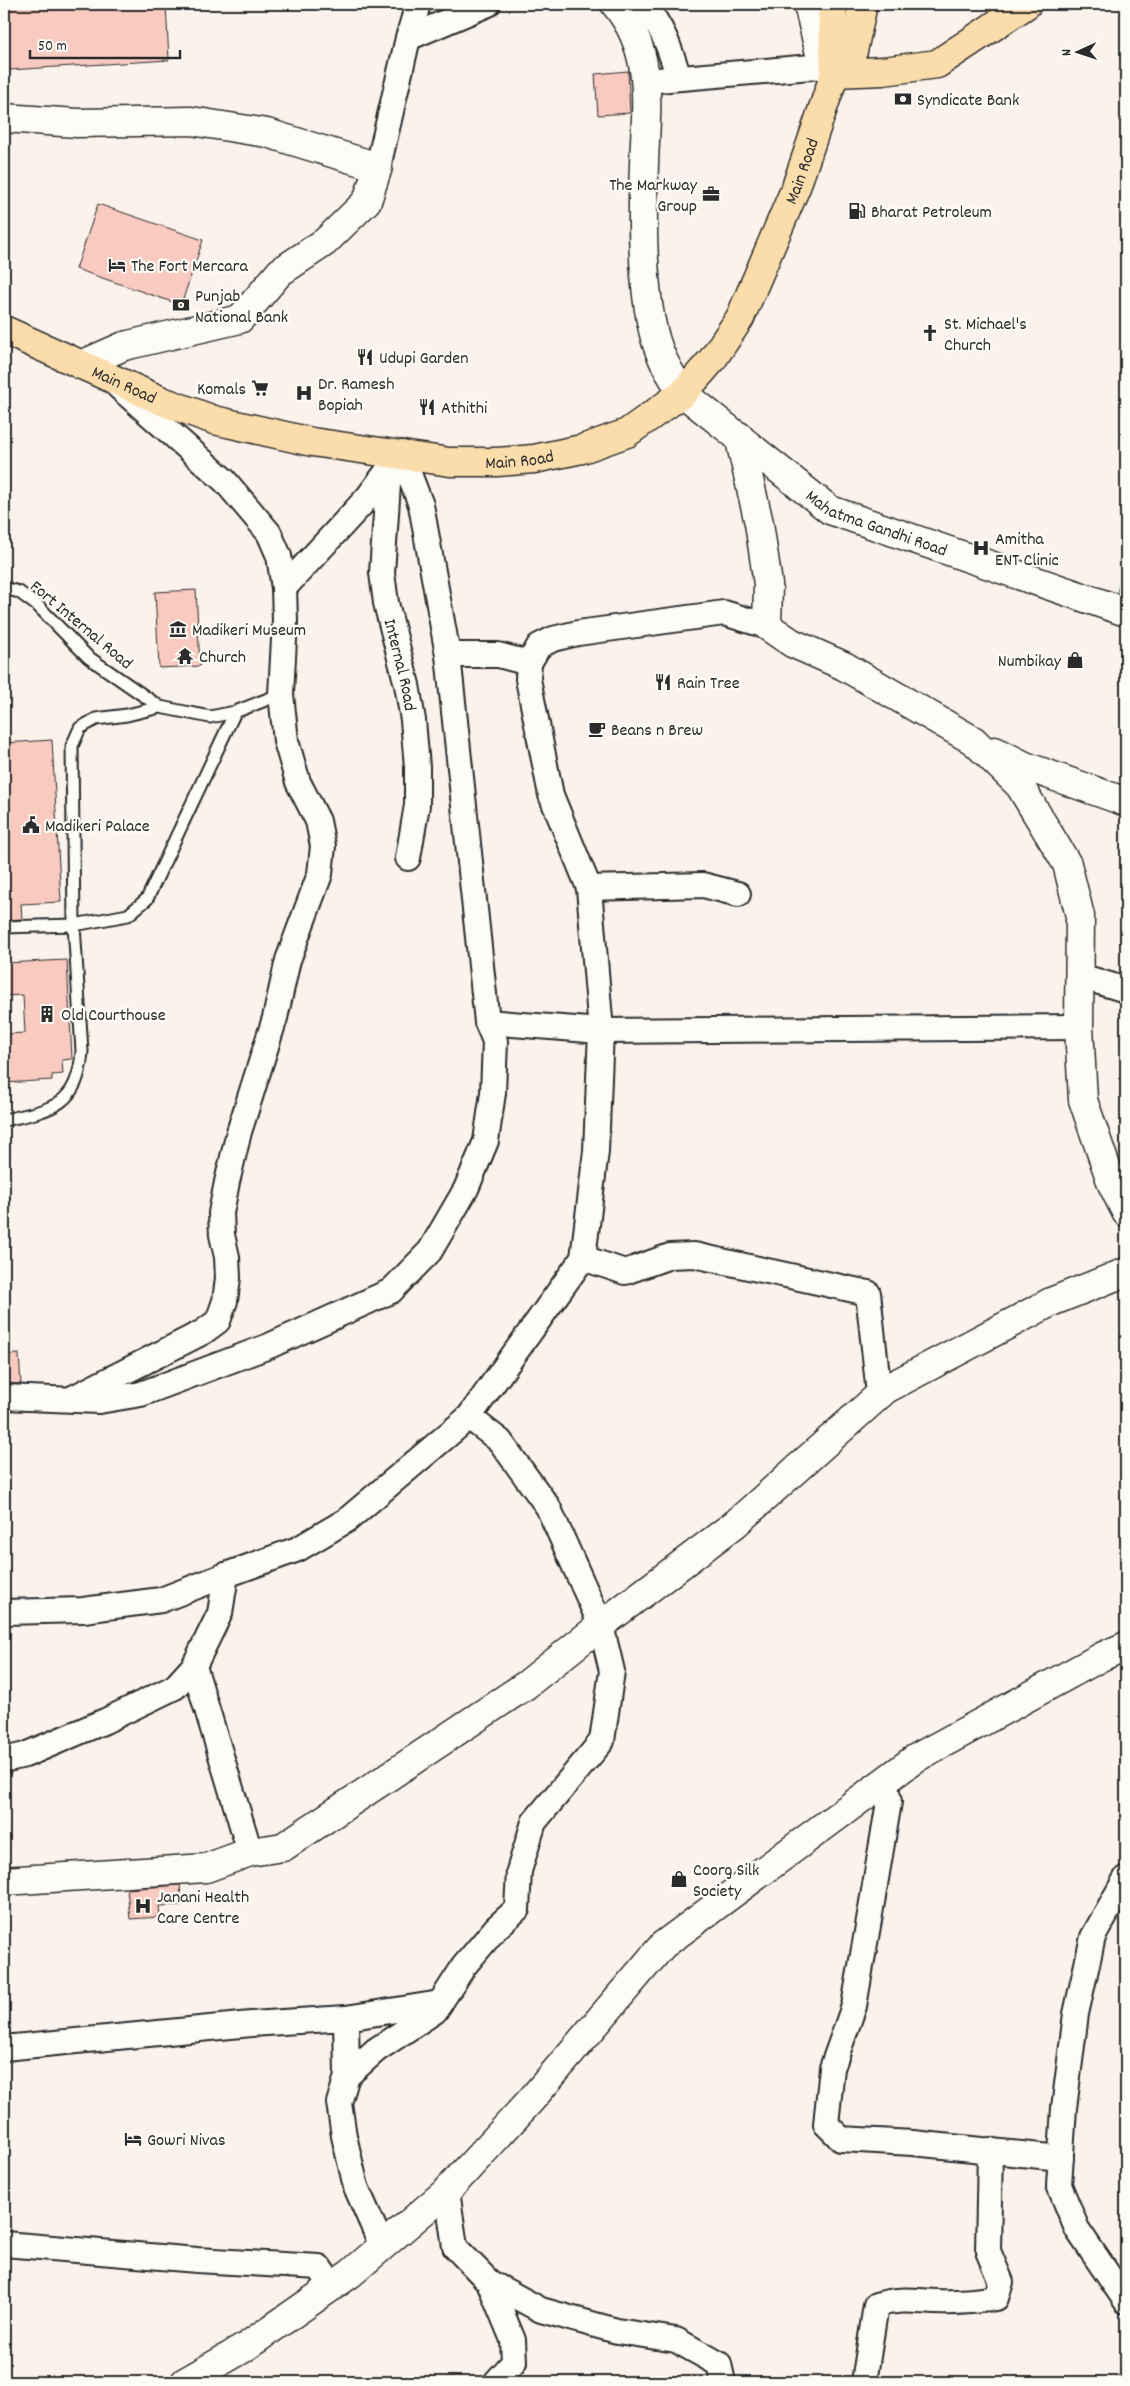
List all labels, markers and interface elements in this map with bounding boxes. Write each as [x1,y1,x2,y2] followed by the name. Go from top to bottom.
[30,28,180,60] scale bar
[1052,28,1102,78] north arrow
[38,36,67,58] text: 50 m
[1057,49,1077,57] text: N
[893,89,913,109] bank icon: Syndicate Bank
[917,89,1019,114] place label: Syndicate Bank
[780,135,827,209] street label: Main Road
[609,174,698,220] place label: The Markway Group
[701,184,721,204] office icon: The Markway Group
[847,201,867,221] fuel station icon: Bharat Petroleum
[871,201,992,226] place label: Bharat Petroleum
[107,255,127,275] hotel icon: The Fort Mercara
[131,255,248,280] place label: The Fort Mercara
[195,285,288,331] place label: Punjab National Bank
[171,295,191,315] bank icon: Punjab National Bank
[944,313,1027,359] place label: St. Michael's Church
[920,323,940,343] church icon: St. Michael's Church
[355,347,375,367] restaurant icon: Udupi Garden
[379,347,468,372] place label: Udupi Garden
[87,361,160,412] street label: Main Road
[318,373,394,419] place label: Dr. Ramesh Bopiah
[197,378,246,403] place label: Komals
[250,378,270,398] supermarket icon: Komals
[294,383,314,403] hospital icon: Dr. Ramesh Bopiah
[417,397,437,417] restaurant icon: Athithi
[441,397,487,422] place label: Athithi
[485,445,556,477] street label: Main Road
[799,485,950,564] street label: Mahatma Gandhi Road
[995,528,1059,574] place label: Amitha ENT Clinic
[971,538,991,558] hospital icon: Amitha ENT Clinic
[24,575,137,676] street label: Fort Internal Road
[376,616,421,713] street label: Internal Road
[168,619,188,639] museum icon: Madikeri Museum
[192,619,306,644] place label: Madikeri Museum
[175,646,195,666] temple icon: Church
[199,646,246,671] place label: Church
[998,650,1062,675] place label: Numbikay
[1065,650,1085,670] shop icon: Numbikay
[653,672,673,692] restaurant icon: Rain Tree
[677,672,740,697] place label: Rain Tree
[587,719,607,739] cafe icon: Beans n Brew
[611,719,703,744] place label: Beans n Brew
[21,815,41,835] public building icon: Madikeri Palace
[45,815,150,840] place label: Madikeri Palace
[37,1004,57,1024] building icon: Old Courthouse
[61,1004,166,1029] place label: Old Courthouse
[693,1859,760,1905] place label: Coorg Silk Society
[669,1869,689,1889] shop icon: Coorg Silk Society
[157,1886,249,1932] place label: Janani Health Care Centre
[133,1896,153,1916] hospital icon: Janani Health Care Centre
[123,2129,143,2149] hotel icon: Gowri Nivas
[147,2129,226,2154] place label: Gowri Nivas

